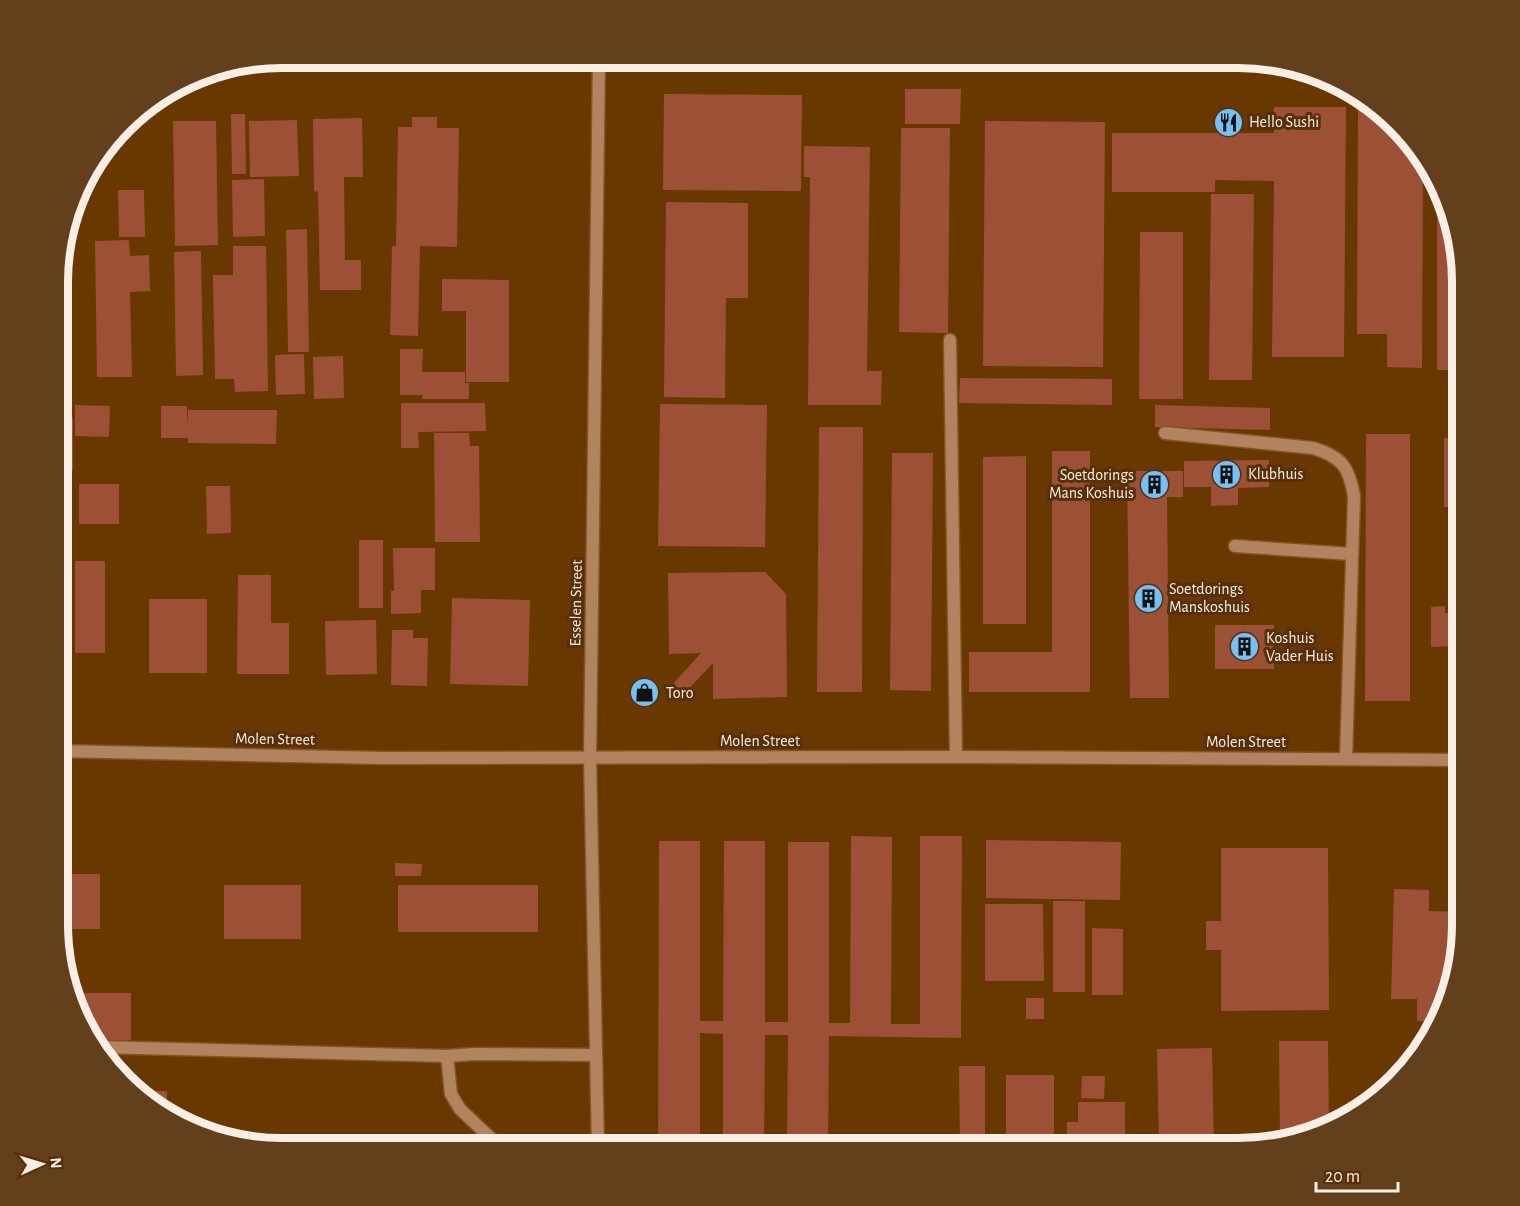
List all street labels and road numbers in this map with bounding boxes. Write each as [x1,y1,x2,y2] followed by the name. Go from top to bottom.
[567,559,585,647] street label: Esselen Street
[235,730,315,748] street label: Molen Street
[720,733,800,749] street label: Molen Street
[1206,734,1286,750] street label: Molen Street

